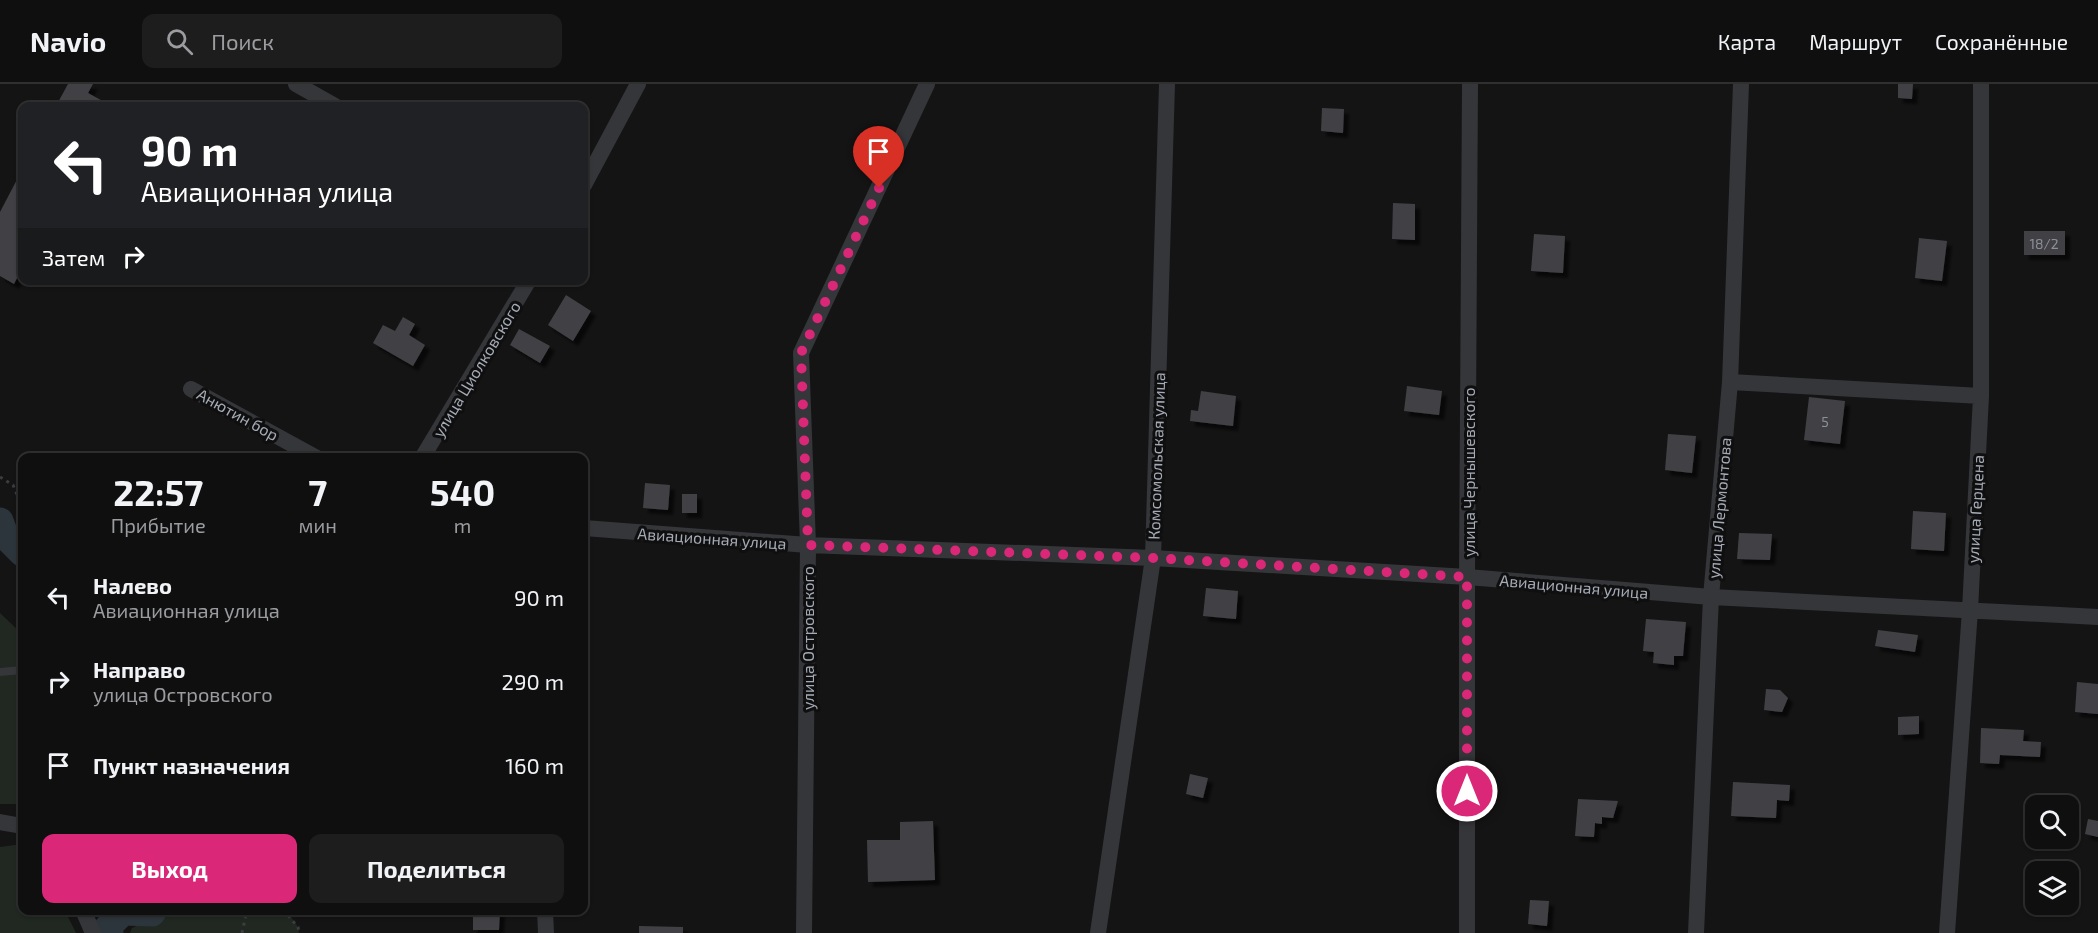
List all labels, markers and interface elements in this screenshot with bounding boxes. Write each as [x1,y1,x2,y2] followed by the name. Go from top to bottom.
[142,14,562,68] search box
[30,24,106,58] text: Navio
[163,25,196,58] icon: search
[211,28,274,54] text: Поиск
[1718,29,1776,54] text: Карта
[1809,29,1902,54] text: Маршрут
[1935,29,2068,54] text: Сохранённые
[141,124,238,174] text: 90 m
[42,126,120,204] icon: left
[853,126,904,188] pin
[862,135,895,168] icon: arrive
[141,175,393,207] text: Авиационная улица
[2029,235,2059,252] house number: 18/2
[117,240,150,273] icon: right
[42,244,105,270] text: Затем
[428,298,525,441] street label: улица Циолковского
[1144,372,1169,540] street label: Комсомольская улица
[194,384,282,444] street label: Анютин бор
[1459,387,1479,557] street label: улица Чернышевского
[1821,413,1829,430] house number: 5
[1703,437,1736,579] street label: улица Лермонтова
[1963,454,1988,564] street label: улица Герцена
[113,470,203,513] text: 22:57
[308,470,327,513] text: 7
[430,470,495,513] text: 540
[111,513,206,537] text: Прибытие
[299,513,337,537] text: мин
[454,513,471,537] text: m
[637,523,787,554] street label: Авиационная улица
[798,566,818,710] street label: улица Островского
[1499,570,1649,603] street label: Авиационная улица
[93,572,172,598] text: Налево
[42,581,75,614] icon: left
[514,584,564,610] text: 90 m
[93,598,280,622] text: Авиационная улица
[93,656,186,682] text: Направо
[42,665,75,698] icon: right
[502,668,564,694] text: 290 m
[93,682,273,706] text: улица Островского
[42,749,75,782] icon: arrive
[93,752,290,778] text: Пункт назначения
[505,752,564,778] text: 160 m
[1435,759,1499,823] position arrow
[2025,795,2079,915] map controls
[2025,795,2079,849] button: search
[42,834,297,903] button: Выход
[309,834,564,903] button: Поделиться
[2025,861,2079,915] button: layers

